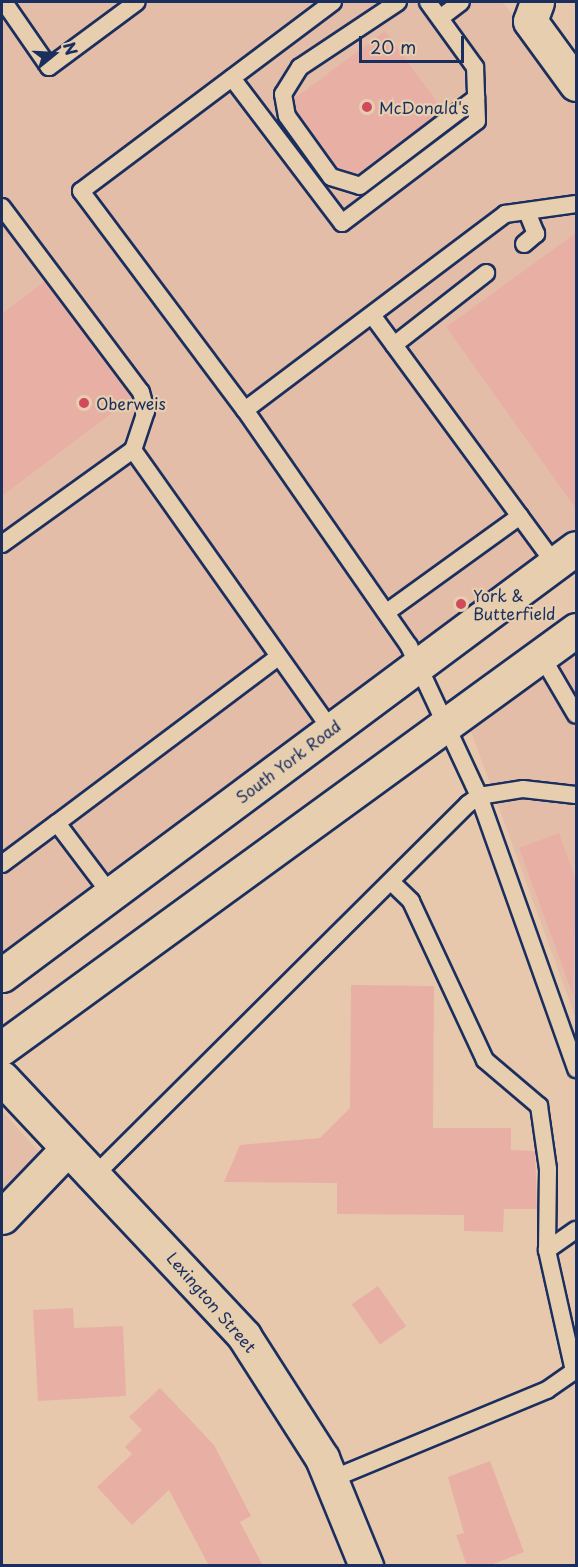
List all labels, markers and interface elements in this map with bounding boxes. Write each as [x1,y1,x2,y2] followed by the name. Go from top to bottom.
[24,24,84,84] north arrow
[362,24,467,62] scale bar
[370,33,416,60] text: 20 m
[58,39,84,58] text: N
[379,97,469,117] place label: McDonald's
[360,100,374,114] marker: McDonald's
[96,393,166,413] place label: Oberweis
[77,396,91,410] marker: Oberweis
[473,585,555,623] place label: York & Butterfield
[454,597,468,611] marker: York & Butterfield
[232,715,344,807] street label: South York Road
[164,1248,260,1356] street label: Lexington Street

